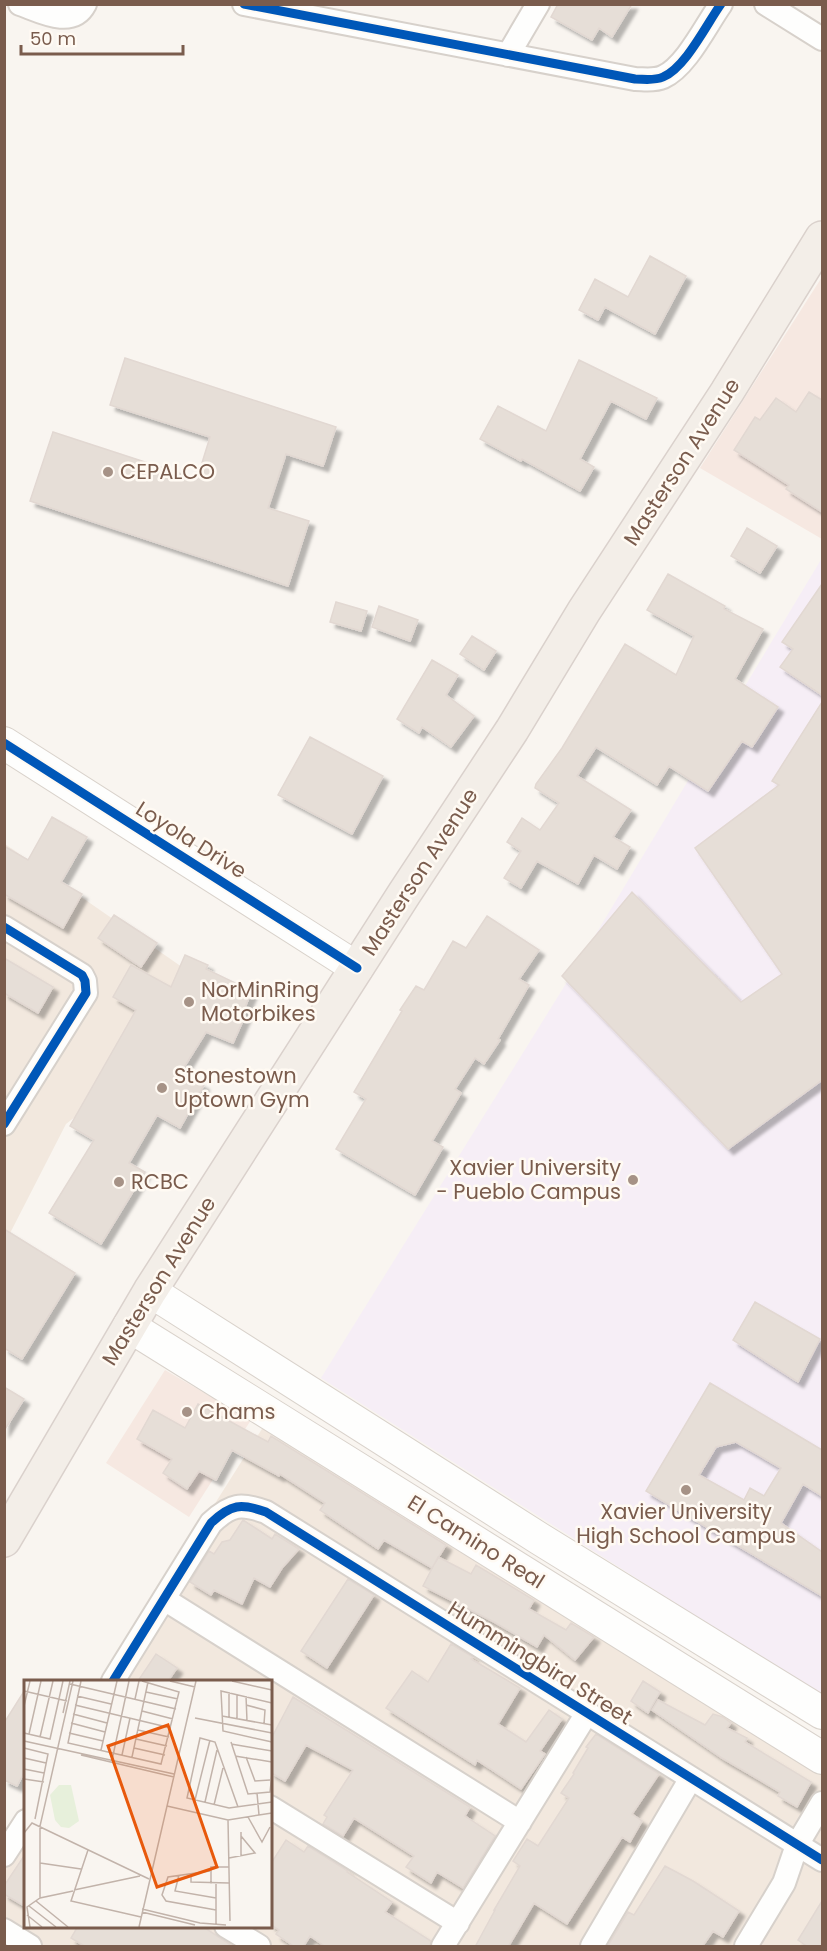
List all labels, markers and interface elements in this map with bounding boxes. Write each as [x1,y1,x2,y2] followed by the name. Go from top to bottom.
[21,18,183,56] scale bar
[30,26,76,51] text: 50 m
[617,372,747,551] street label: Masterson Avenue
[120,457,215,486] place label: CEPALCO
[101,465,115,479] marker: CEPALCO
[355,782,485,961] street label: Masterson Avenue
[130,794,252,885] street label: Loyola Drive
[201,975,319,1028] place label: NorMinRing Motorbikes
[182,995,196,1009] marker: NorMinRing Motorbikes
[174,1061,310,1114] place label: Stonestown Uptown Gym
[155,1081,169,1095] marker: Stonestown Uptown Gym
[436,1153,621,1206] place label: Xavier University - Pueblo Campus
[131,1167,189,1196] place label: RCBC
[626,1173,640,1187] marker: Xavier University - Pueblo Campus
[112,1175,126,1189] marker: RCBC
[95,1191,222,1371] street label: Masterson Avenue
[199,1397,275,1426] place label: Chams
[180,1405,194,1419] marker: Chams
[679,1483,693,1497] marker: Xavier University High School Campus
[402,1488,550,1595] street label: El Camino Real
[576,1497,796,1550] place label: Xavier University High School Campus
[442,1594,638,1731] street label: Hummingbird Street
[24,1680,272,1927] inset map

